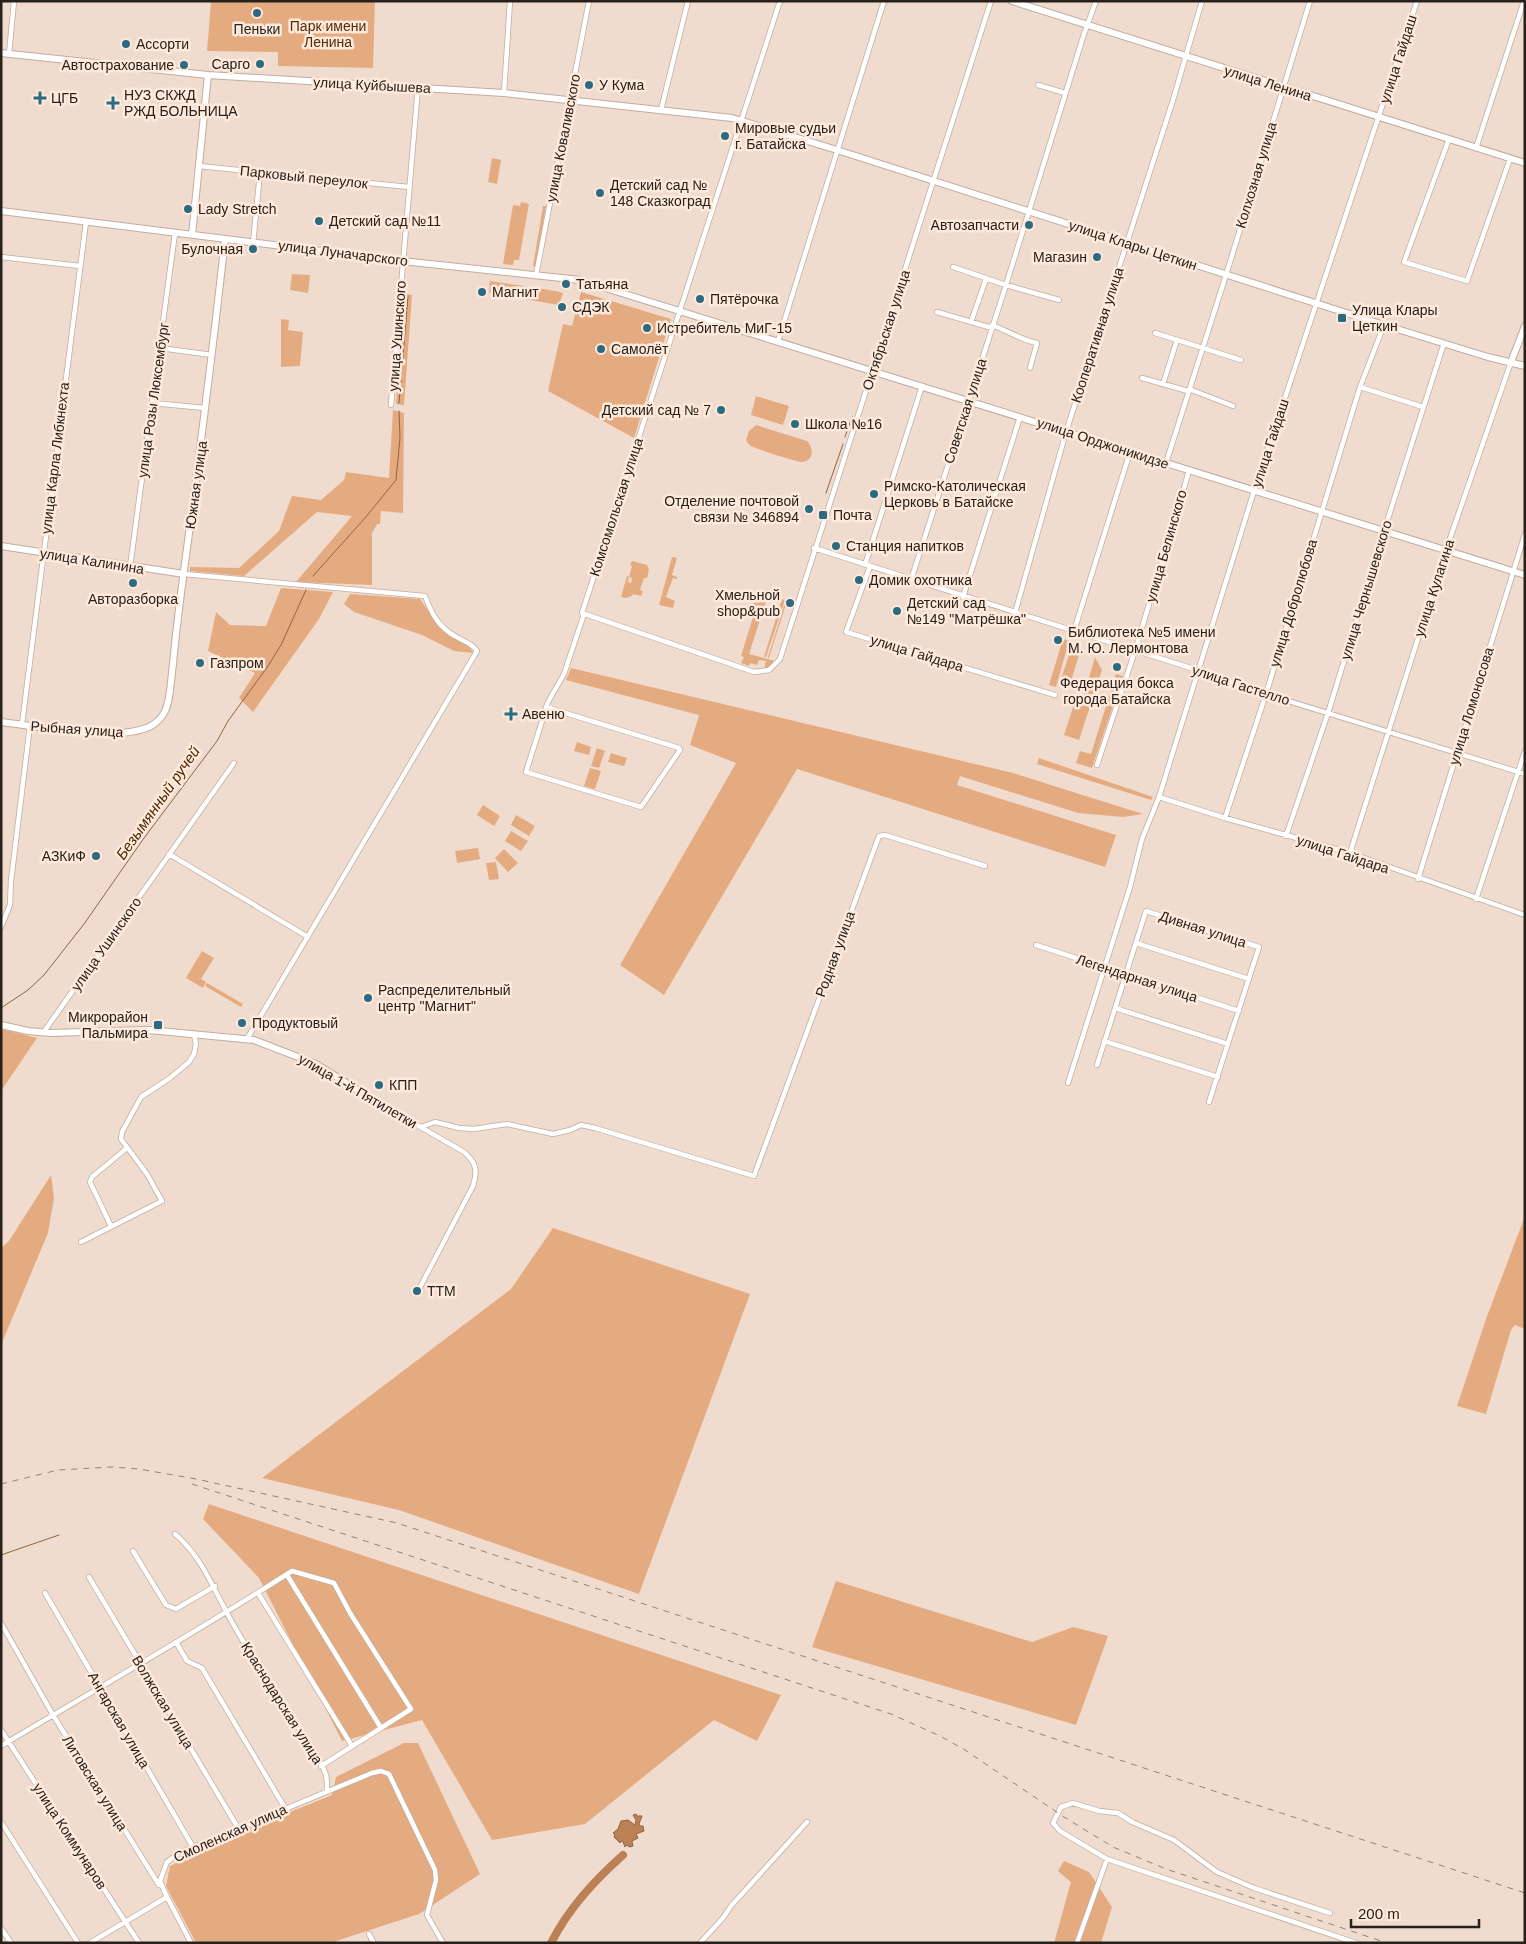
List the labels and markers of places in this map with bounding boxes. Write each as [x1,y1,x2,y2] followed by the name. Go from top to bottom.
[251,7,263,19] marker: Пеньки
[234,21,280,37] place label: Пеньки
[136,36,189,52] place label: Ассорти
[120,38,132,50] marker: Ассорти
[212,56,250,72] place label: Сарго
[61,57,174,73] place label: Автострахование
[254,58,266,70] marker: Сарго
[178,59,190,71] marker: Автострахование
[599,77,644,93] place label: У Кума
[583,79,595,91] marker: У Кума
[124,87,238,119] place label: НУЗ СКЖД РЖД БОЛЬНИЦА
[51,90,78,106] place label: ЦГБ
[33,91,47,105] marker: ЦГБ
[106,96,120,110] marker: НУЗ СКЖД РЖД БОЛЬНИЦА
[735,120,836,152] place label: Мировые судьи г. Батайска
[719,130,731,142] marker: Мировые судьи г. Батайска
[610,177,711,209] place label: Детский сад № 148 Сказкоград
[594,187,606,199] marker: Детский сад № 148 Сказкоград
[198,201,277,217] place label: Lady Stretch
[182,203,194,215] marker: Lady Stretch
[329,213,441,229] place label: Детский сад №11
[313,215,325,227] marker: Детский сад №11
[931,217,1019,233] place label: Автозапчасти
[1023,219,1035,231] marker: Автозапчасти
[181,241,243,257] place label: Булочная
[247,243,259,255] marker: Булочная
[1033,249,1087,265] place label: Магазин
[1091,251,1103,263] marker: Магазин
[576,276,628,292] place label: Татьяна
[560,278,572,290] marker: Татьяна
[492,284,539,300] place label: Магнит
[476,286,488,298] marker: Магнит
[710,291,779,307] place label: Пятёрочка
[694,293,706,305] marker: Пятёрочка
[572,299,610,315] place label: СДЭК
[556,301,568,313] marker: СДЭК
[1352,302,1438,334] place label: Улица Клары Цеткин
[1336,312,1348,324] marker: Улица Клары Цеткин
[657,320,792,336] place label: Истребитель МиГ-15
[641,322,653,334] marker: Истребитель МиГ-15
[611,341,669,357] place label: Самолёт
[595,343,607,355] marker: Самолёт
[602,402,711,418] place label: Детский сад № 7
[715,404,727,416] marker: Детский сад № 7
[805,416,882,432] place label: Школа №16
[789,418,801,430] marker: Школа №16
[884,478,1026,510] place label: Римско-Католическая Церковь в Батайске
[868,488,880,500] marker: Римско-Католическая Церковь в Батайске
[664,493,799,525] place label: Отделение почтовой связи № 346894
[803,503,815,515] marker: Отделение почтовой связи № 346894
[833,507,872,523] place label: Почта
[817,509,829,521] marker: Почта
[846,538,964,554] place label: Станция напитков
[830,540,842,552] marker: Станция напитков
[869,572,972,588] place label: Домик охотника
[853,574,865,586] marker: Домик охотника
[127,577,139,589] marker: Авторазборка
[715,587,780,619] place label: Хмельной shop&pub
[88,591,178,607] place label: Авторазборка
[907,595,1026,627] place label: Детский сад №149 "Матрёшка"
[784,597,796,609] marker: Хмельной shop&pub
[891,605,903,617] marker: Детский сад №149 "Матрёшка"
[1068,624,1216,656] place label: Библиотека №5 имени М. Ю. Лермонтова
[1052,634,1064,646] marker: Библиотека №5 имени М. Ю. Лермонтова
[210,655,264,671] place label: Газпром
[194,657,206,669] marker: Газпром
[1111,661,1123,673] marker: Федерация бокса города Батайска
[1060,675,1174,707] place label: Федерация бокса города Батайска
[522,706,565,722] place label: Авеню
[504,707,518,721] marker: Авеню
[42,848,86,864] place label: АЗКиФ
[90,850,102,862] marker: АЗКиФ
[378,982,511,1014] place label: Распределительный центр "Магнит"
[362,992,374,1004] marker: Распределительный центр "Магнит"
[68,1009,148,1041] place label: Микрорайон Пальмира
[252,1015,338,1031] place label: Продуктовый
[236,1017,248,1029] marker: Продуктовый
[152,1019,164,1031] marker: Микрорайон Пальмира
[389,1077,417,1093] place label: КПП
[373,1079,385,1091] marker: КПП
[427,1283,456,1299] place label: ТТМ
[411,1285,423,1297] marker: ТТМ

